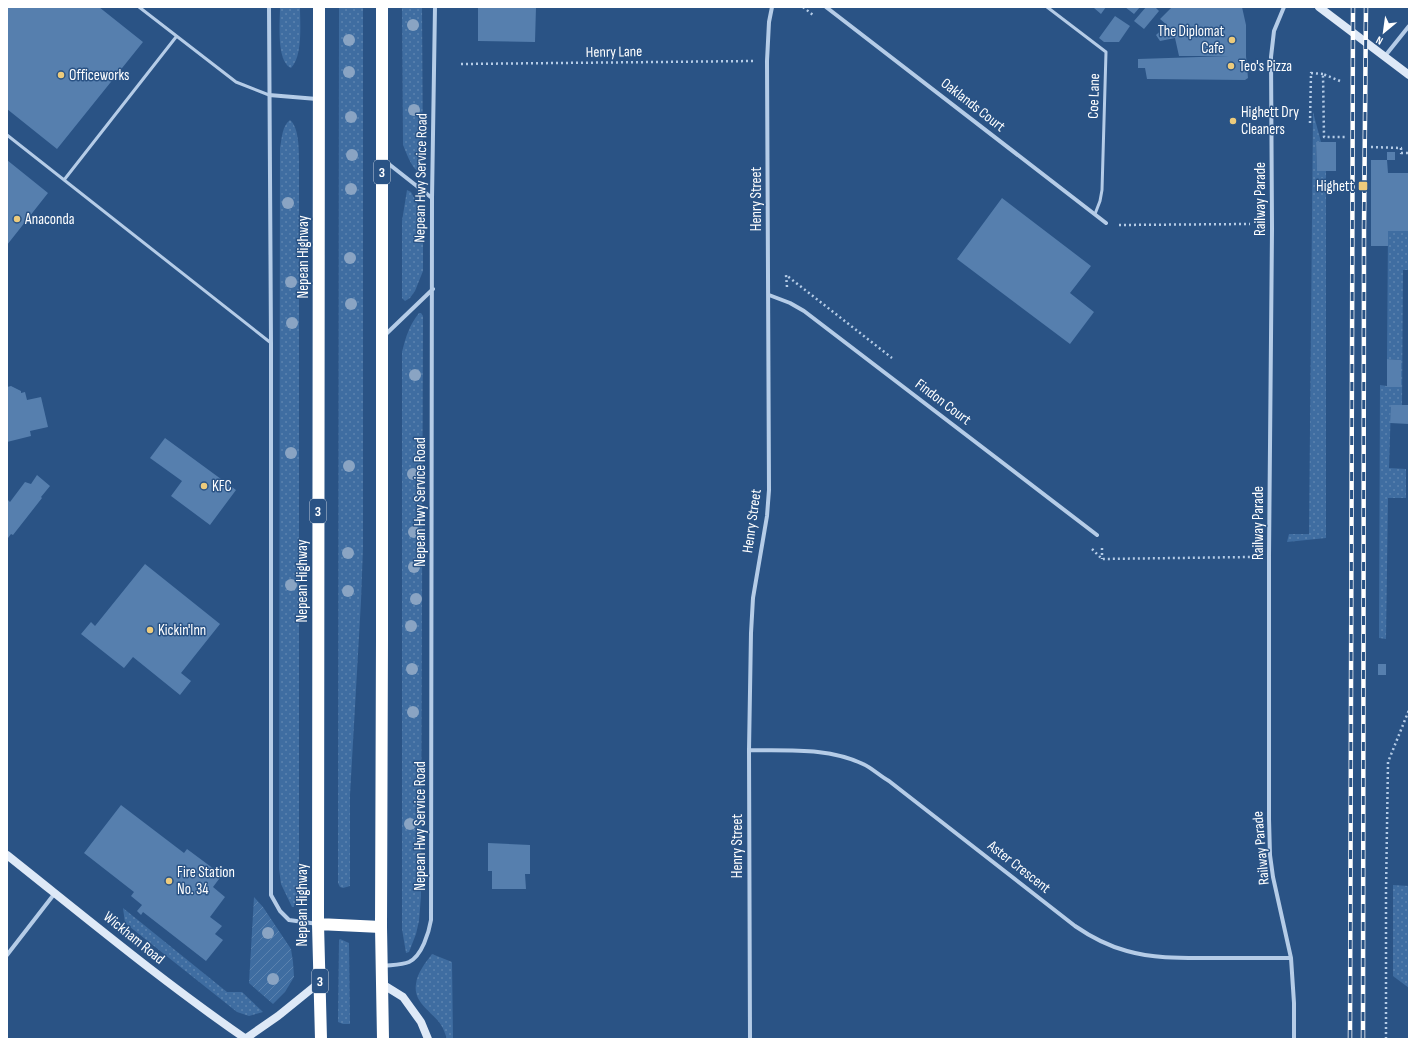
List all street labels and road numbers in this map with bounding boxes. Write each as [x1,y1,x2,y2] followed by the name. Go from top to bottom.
[586,42,642,62] street label: Henry Lane
[1084,73,1104,119] street label: Coe Lane
[937,74,1009,136] street label: Oaklands Court
[410,113,432,243] street label: Nepean Hwy Service Road
[374,160,390,184] road number: 3
[1251,162,1270,236] street label: Railway Parade
[747,166,766,231] street label: Henry Street
[294,215,313,299] street label: Nepean Highway
[911,375,975,429] street label: Findon Court
[411,437,430,567] street label: Nepean Hwy Service Road
[1249,486,1268,560] street label: Railway Parade
[738,487,766,554] street label: Henry Street
[310,499,326,523] road number: 3
[293,539,312,623] street label: Nepean Highway
[411,761,430,891] street label: Nepean Hwy Service Road
[1248,810,1274,886] street label: Railway Parade
[728,813,747,878] street label: Henry Street
[983,836,1055,898] street label: Aster Crescent
[293,863,312,947] street label: Nepean Highway
[99,907,169,969] street label: Wickham Road
[312,969,328,993] road number: 3

